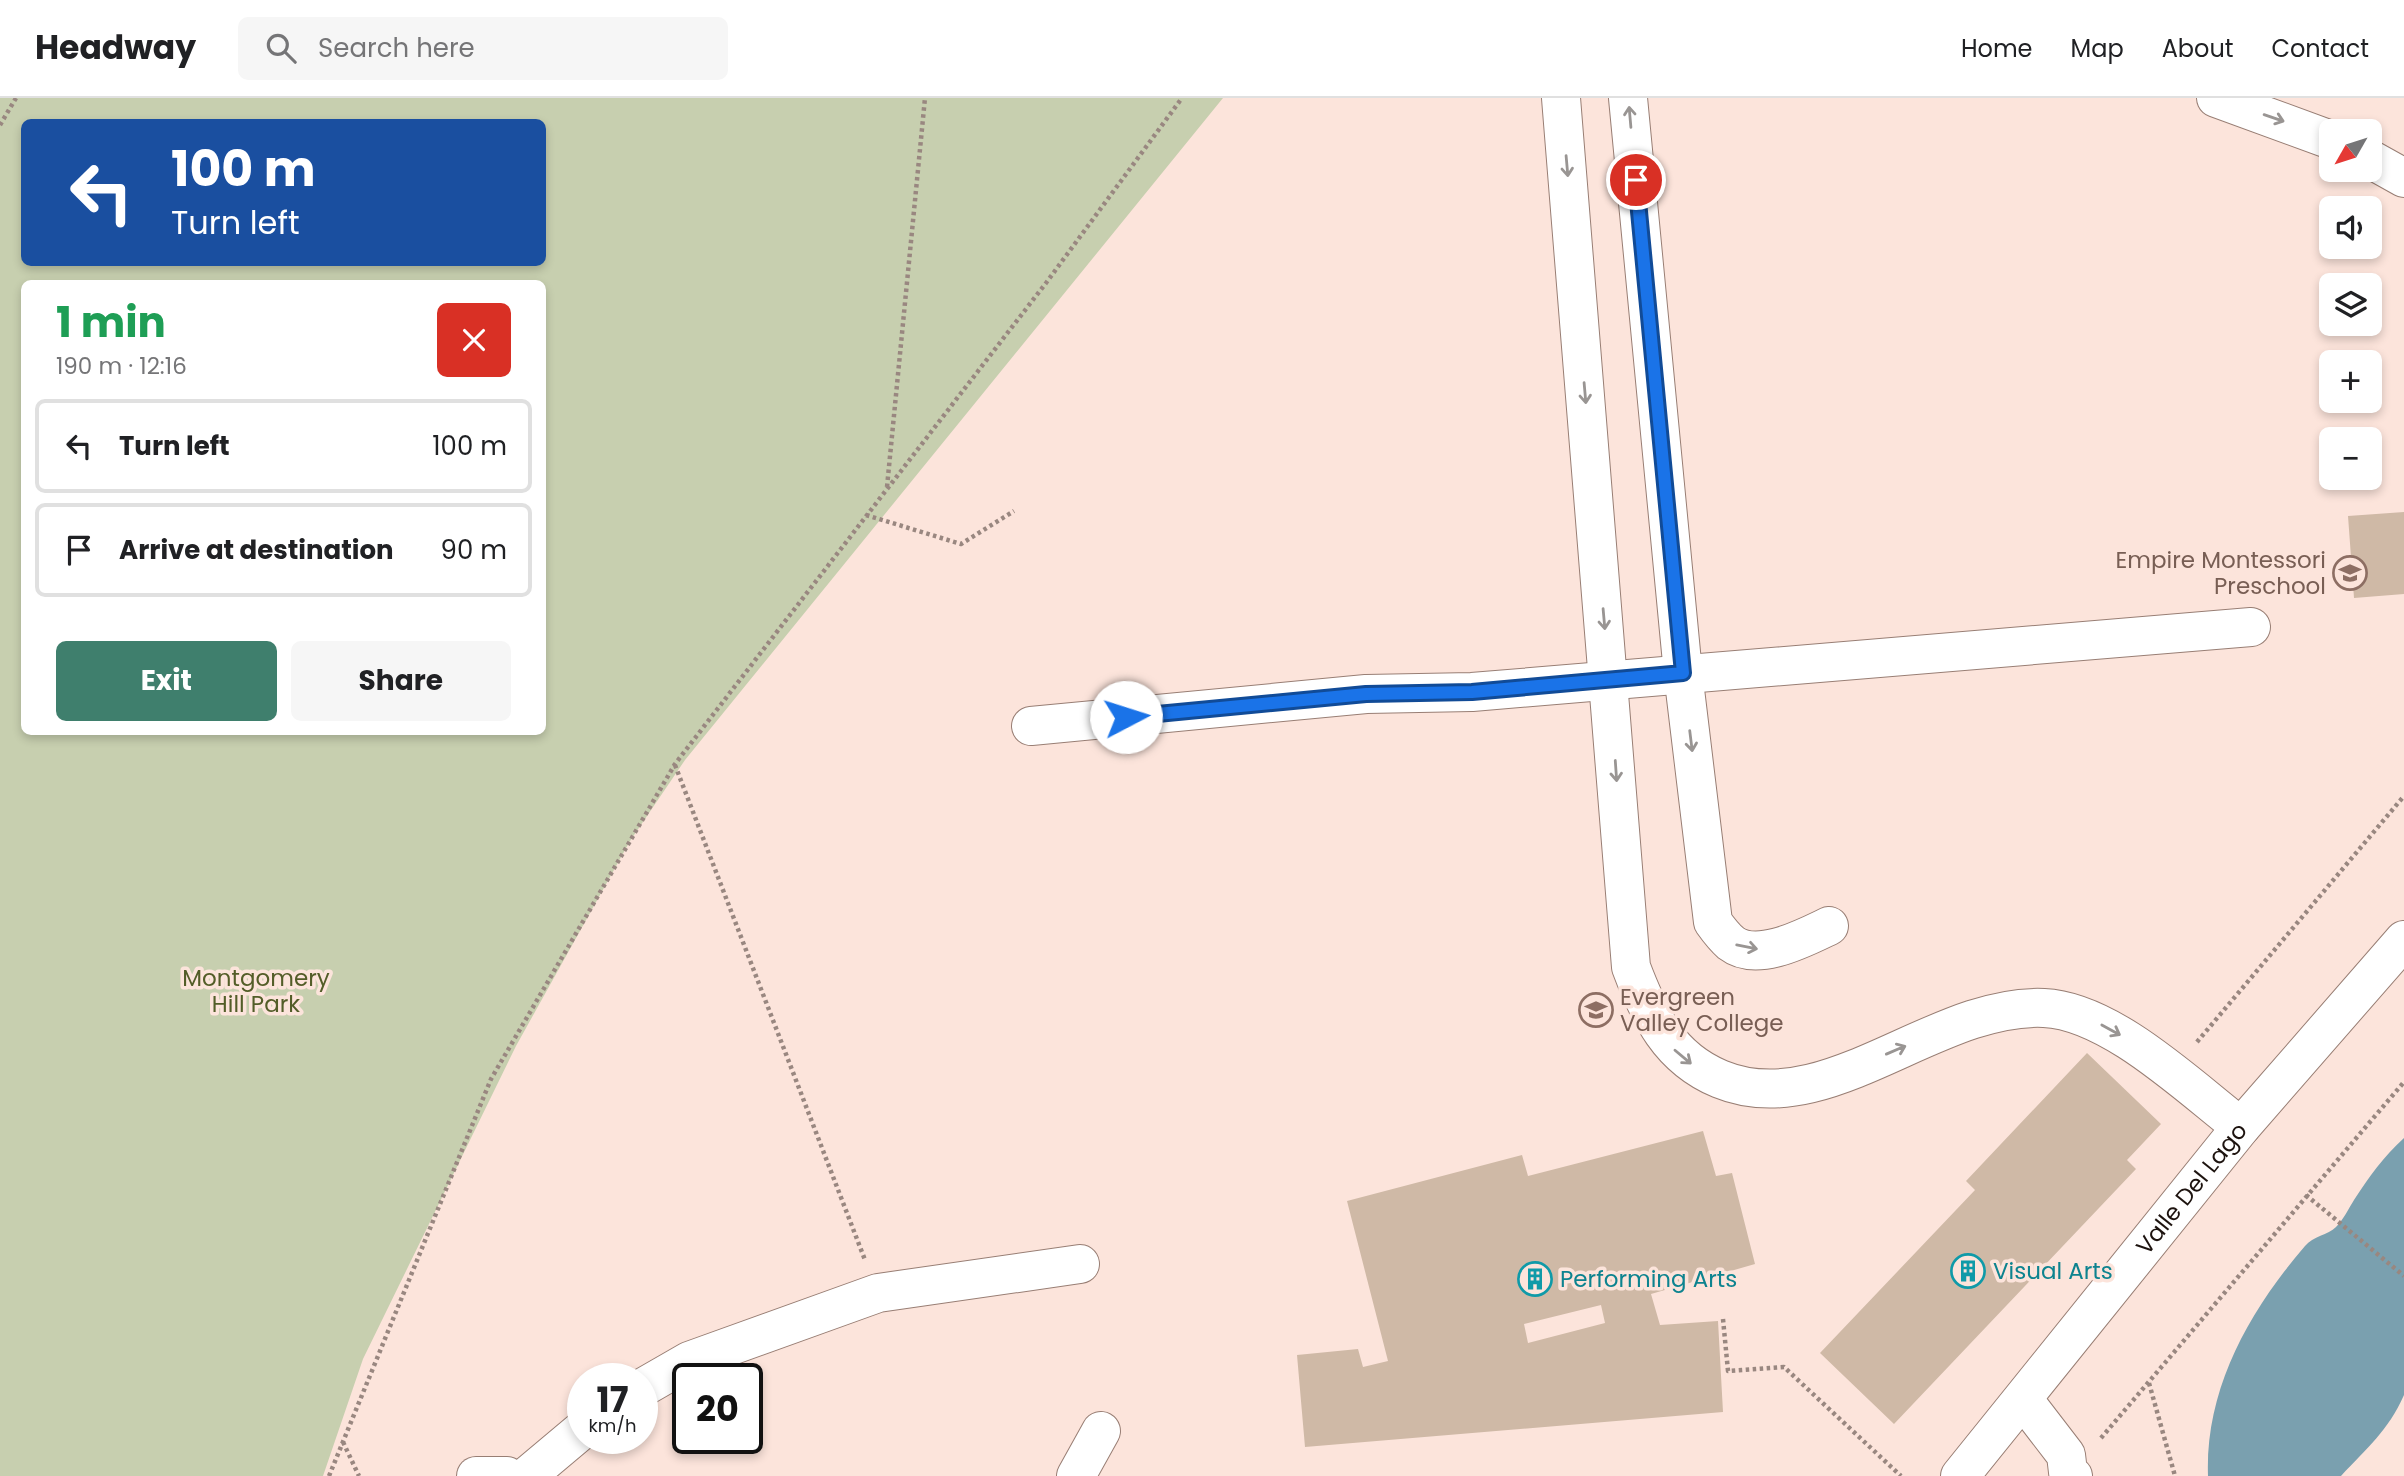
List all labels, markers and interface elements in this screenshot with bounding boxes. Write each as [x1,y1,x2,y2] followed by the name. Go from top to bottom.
[238,17,728,80] search box
[35,24,196,71] text: Headway
[262,29,300,67] icon: search
[318,30,475,66] text: Search here
[1961,32,2033,65] text: Home
[2071,32,2124,65] text: Map
[2162,32,2233,65] text: About
[2271,32,2369,65] text: Contact
[1623,106,1636,129] one-way arrow
[2263,112,2285,125] one-way arrow
[2319,119,2382,182] north arrow
[2319,119,2382,490] map controls
[171,135,316,203] text: 100 m
[56,147,147,238] icon: left
[1606,150,1666,210] pin
[1561,154,1574,177] one-way arrow
[1617,161,1655,199] icon: arrive
[2319,196,2382,259] button: sound
[171,200,300,245] text: Turn left
[2319,273,2382,336] button: layers
[56,293,166,352] text: 1 min
[437,303,511,377] button: close
[56,350,187,382] text: 190 m · 12:16
[2319,350,2382,413] button: +
[1579,381,1592,404] one-way arrow
[60,427,98,465] icon: left
[2319,427,2382,490] button: −
[119,428,230,464] text: Turn left
[432,428,507,464] text: 100 m
[60,531,98,569] icon: arrive
[119,532,394,568] text: Arrive at destination
[441,532,507,568] text: 90 m
[2115,544,2326,602] place label: Empire Montessori Preschool
[2331,554,2369,592] school or university icon: Empire Montessori Preschool
[1598,608,1611,630] one-way arrow
[56,641,277,721] button: Exit
[291,641,511,721] button: Share
[1089,680,1163,754] position arrow
[1684,729,1697,751] one-way arrow
[1610,759,1623,782] one-way arrow
[1735,941,1758,954] one-way arrow
[182,962,330,1020] park label: Montgomery Hill Park
[1620,981,1784,1039] place label: Evergreen Valley College
[1577,991,1615,1029] school or university icon: Evergreen Valley College
[2101,1023,2121,1037] one-way arrow
[1884,1042,1906,1055] one-way arrow
[1674,1049,1692,1065] one-way arrow
[2128,1116,2254,1261] street label: Valle Del Lago
[1949,1252,1987,1290] building icon: Visual Arts
[1993,1255,2113,1287] place label: Visual Arts
[1516,1260,1554,1298] building icon: Performing Arts
[1560,1263,1737,1295] place label: Performing Arts
[672,1363,763,1454] speed limit sign: 20
[597,1375,628,1424] text: 17
[589,1413,636,1438] text: km/h

